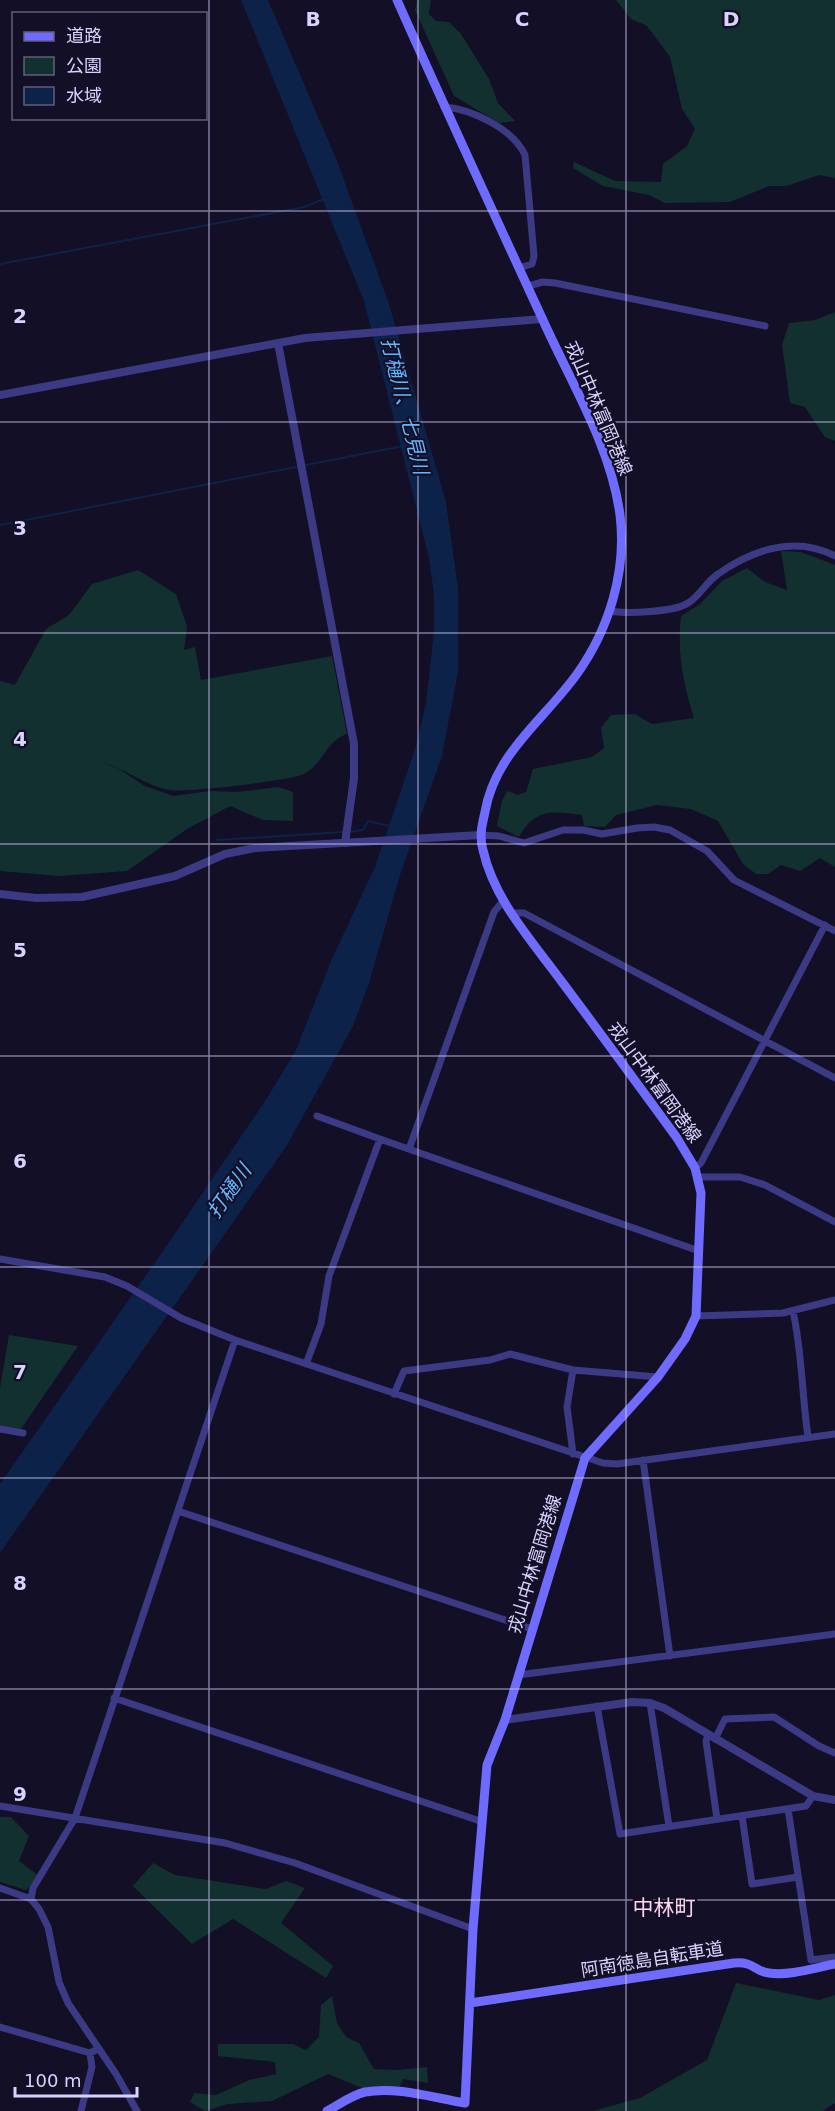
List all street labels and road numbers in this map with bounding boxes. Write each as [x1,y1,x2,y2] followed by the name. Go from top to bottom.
[561,338,637,478] street label: 戎山中林富岡港線
[604,1018,706,1146] street label: 戎山中林富岡港線
[503,1492,565,1636] street label: 戎山中林富岡港線
[579,1937,725,1981] street label: 阿南徳島自転車道

